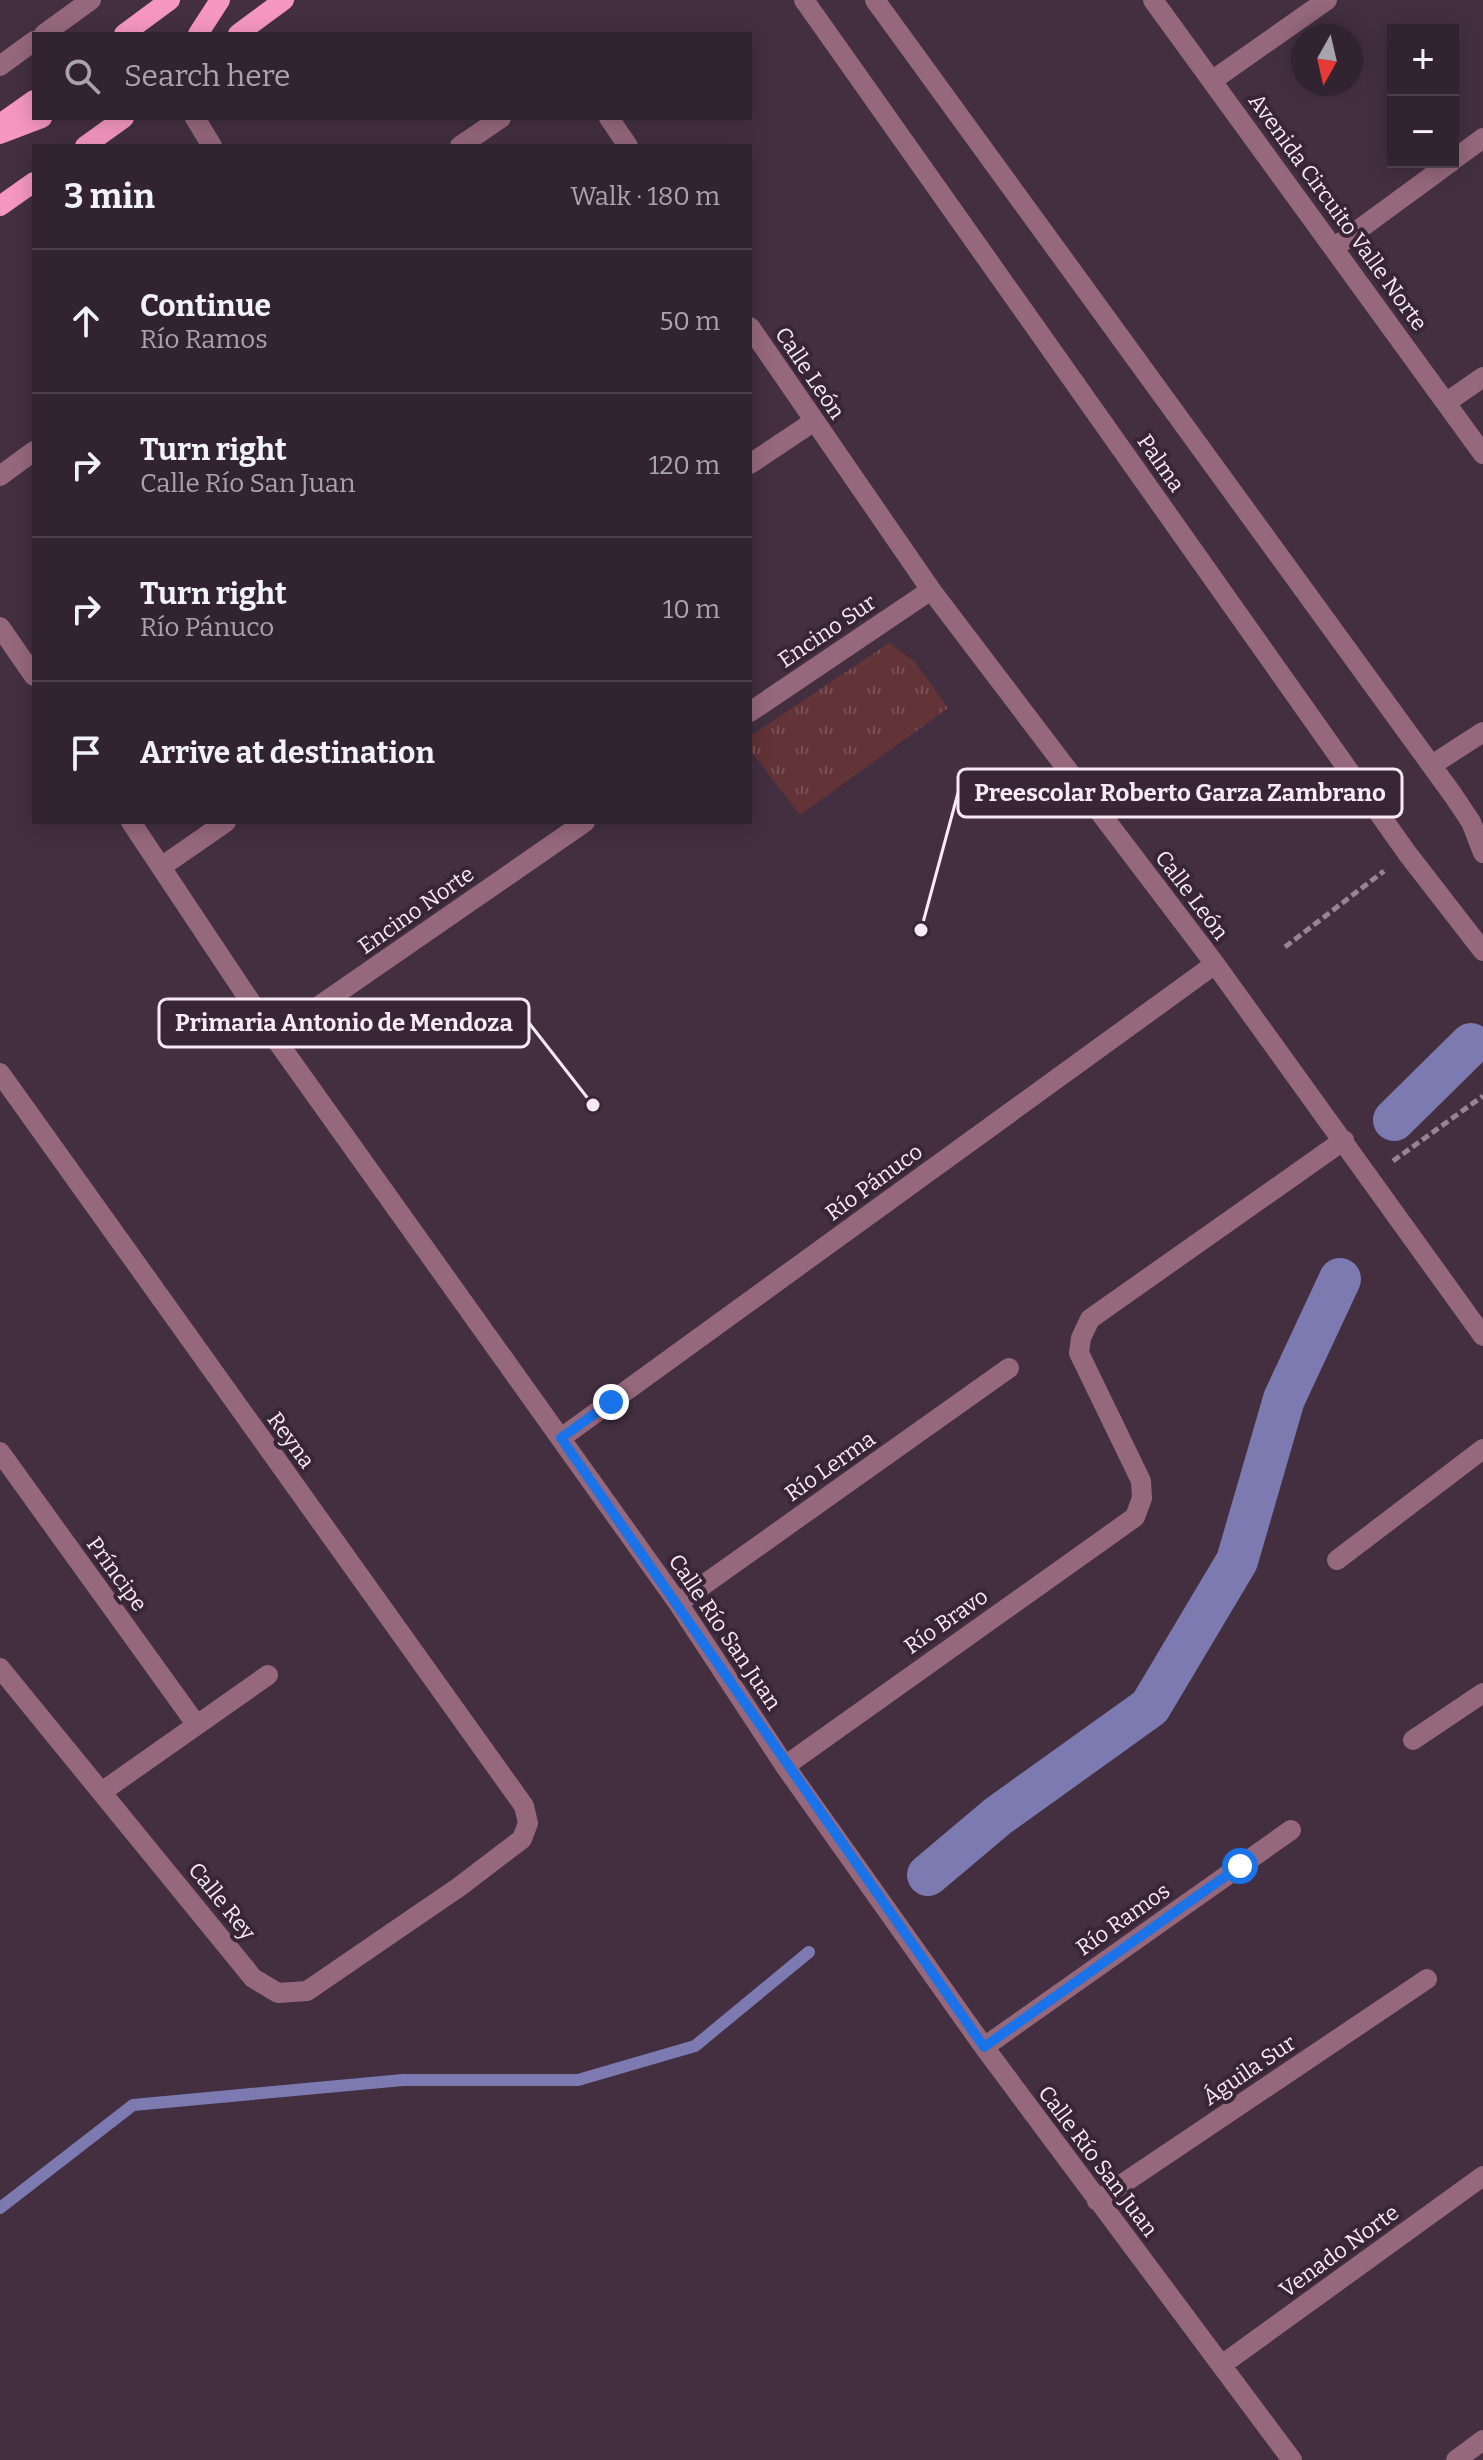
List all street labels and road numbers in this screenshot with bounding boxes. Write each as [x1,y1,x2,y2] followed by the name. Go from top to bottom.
[1243,88,1433,336] street label: Avenida Circuito Valle Norte
[769,322,851,424] street label: Calle León
[1132,429,1190,497] street label: Palma
[773,588,881,674] street label: Encino Sur
[1150,845,1235,945] street label: Calle León
[353,860,479,960] street label: Encino Norte
[820,1138,928,1226] street label: Río Pánuco
[262,1407,320,1473] street label: Reyna
[780,1425,880,1507] street label: Río Lerma
[81,1531,153,1617] street label: Príncipe
[663,1549,787,1715] street label: Calle Río San Juan
[899,1582,993,1660] street label: Río Bravo
[183,1857,262,1946] street label: Calle Rey
[1071,1877,1175,1961] street label: Río Ramos
[1197,2029,1301,2111] street label: Águila Sur
[1032,2080,1164,2242] street label: Calle Río San Juan
[1274,2199,1404,2303] street label: Venado Norte

